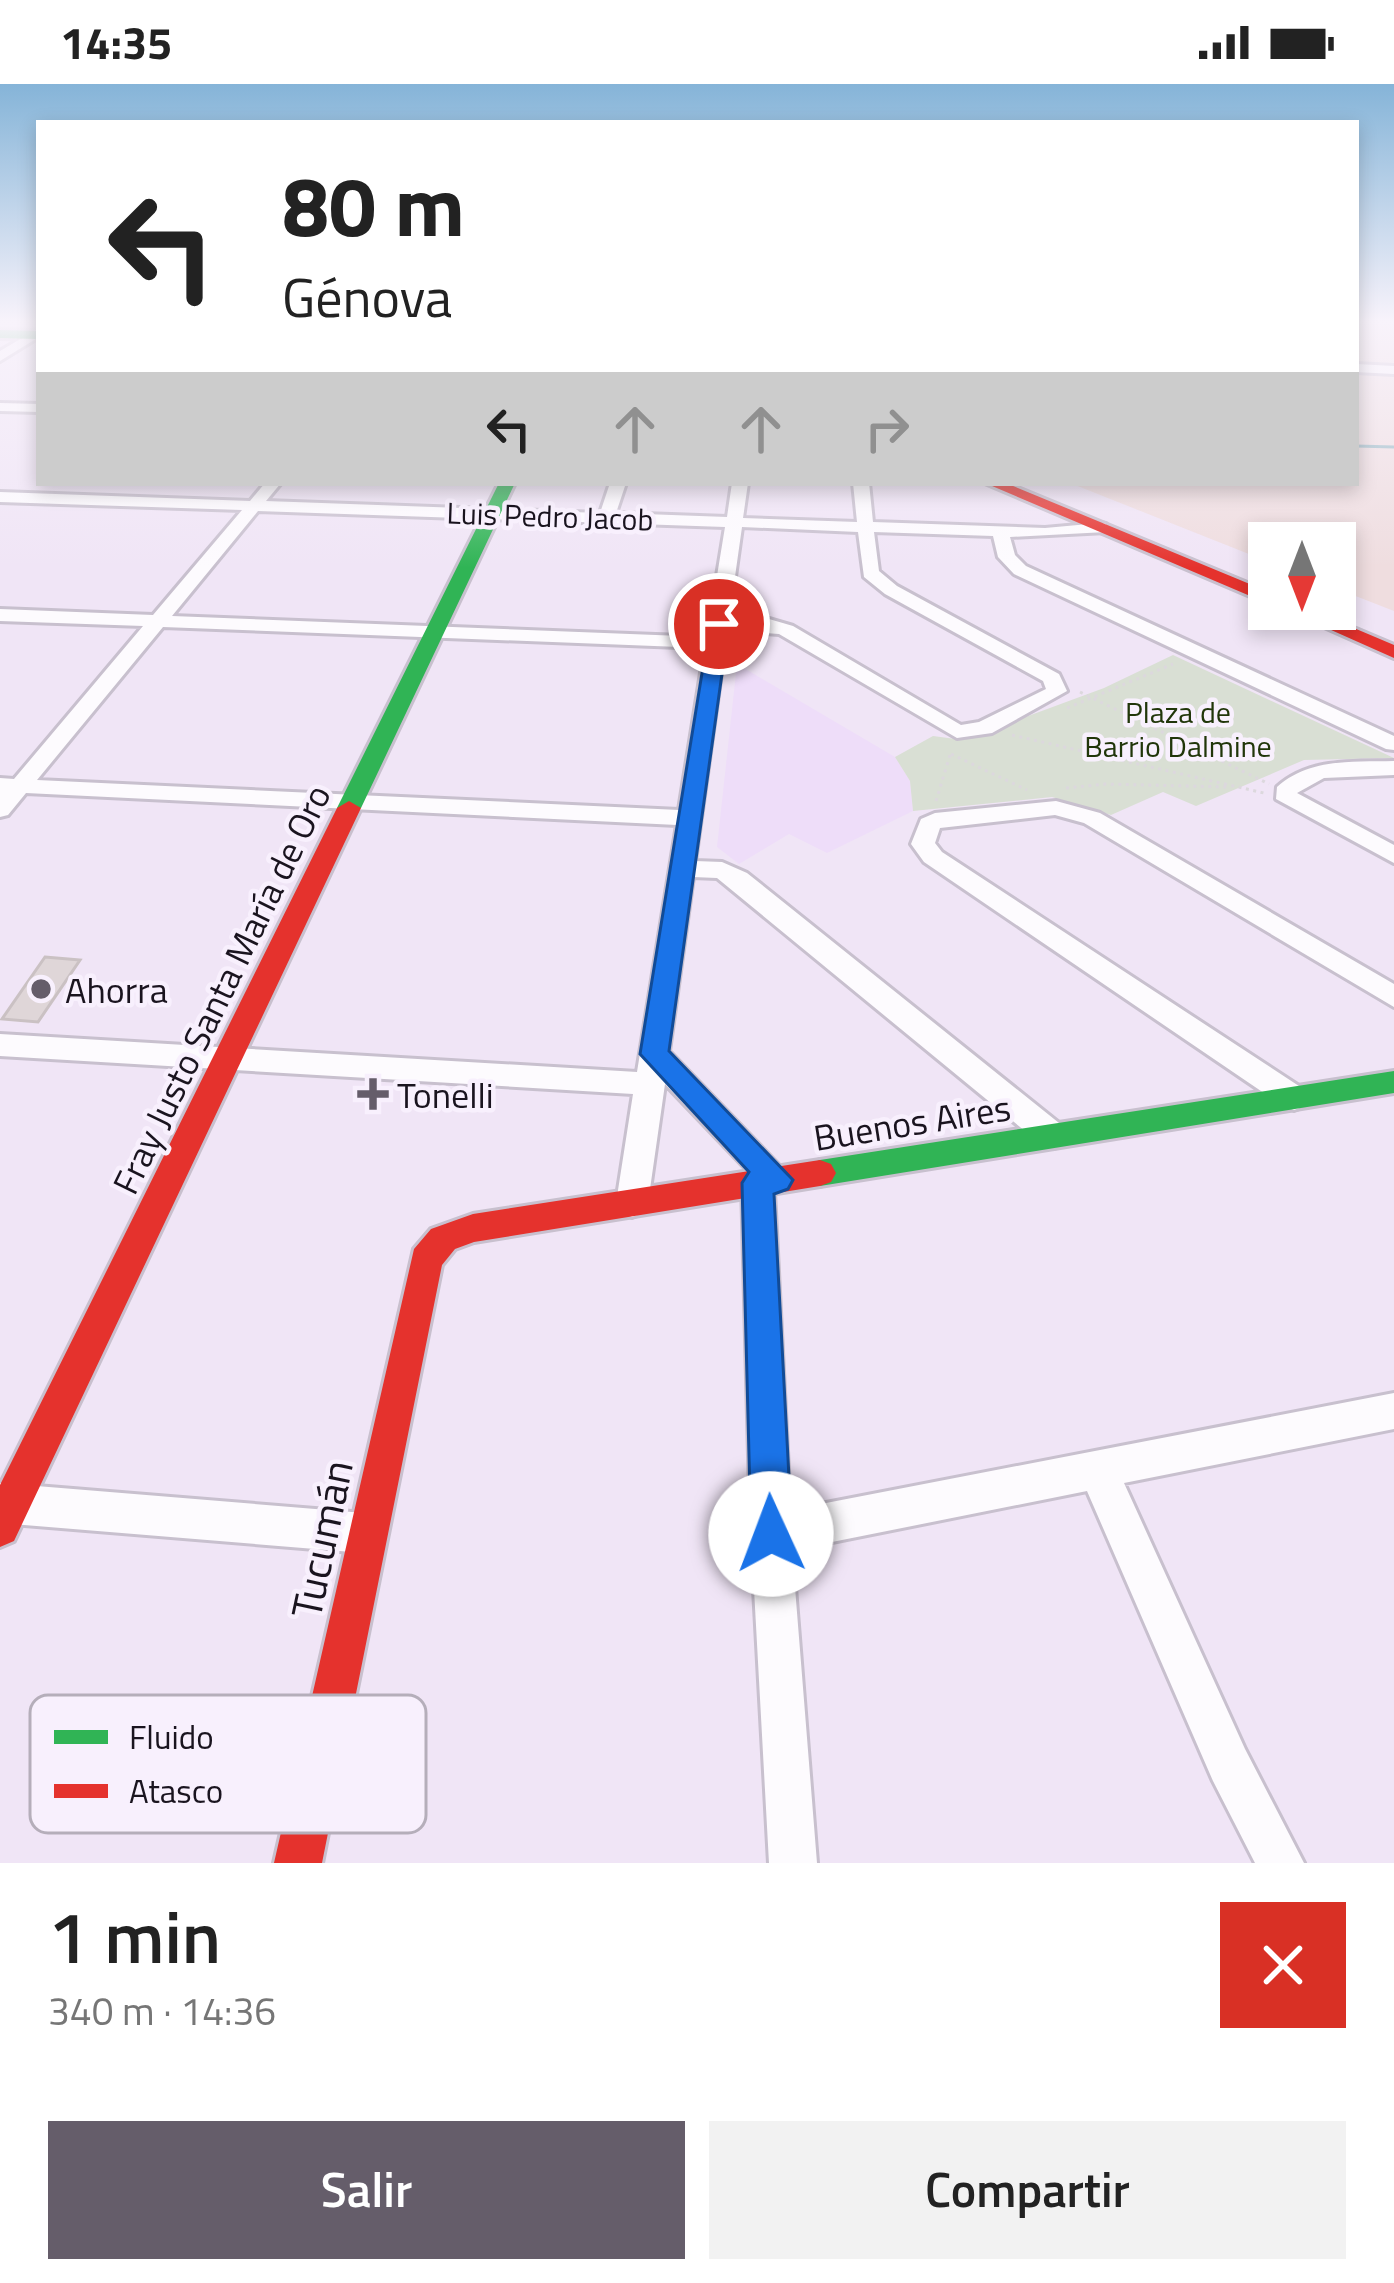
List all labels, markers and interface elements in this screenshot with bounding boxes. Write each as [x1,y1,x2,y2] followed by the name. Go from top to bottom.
[60,8,172,76] text: 14:35
[282,141,465,269] text: 80 m
[84,168,240,324] icon: left
[282,256,452,338] text: Génova
[476,396,542,462] icon: left
[602,396,668,462] icon: ahead
[728,396,794,462] icon: ahead
[854,396,920,462] icon: right
[446,489,654,543] street label: Luis Pedro Jacob
[1248,522,1356,630] north arrow
[1248,522,1356,630] map controls
[668,573,770,675] pin
[686,591,752,657] icon: arrive
[1084,689,1272,769] park label: Plaza de Barrio Dalmine
[98,775,344,1203] street label: Fray Justo Santa María de Oro
[65,962,168,1017] place label: Ahorra
[28,976,54,1002] marker: Ahorra
[397,1067,494,1122] place label: Tonelli
[810,1079,1014,1165] street label: Buenos Aires
[360,1081,386,1107] marker: Tonelli
[273,1454,369,1624] street label: Tucumán
[708,1471,834,1597] position arrow
[30,1695,426,1833] legend
[129,1712,214,1762] text: Fluido
[129,1766,223,1816] text: Atasco
[48,1881,221,1991] text: 1 min
[1220,1902,1346,2028] button: close
[48,1981,276,2040] text: 340 m · 14:36
[48,2121,685,2259] button: Salir
[709,2121,1346,2259] button: Compartir

